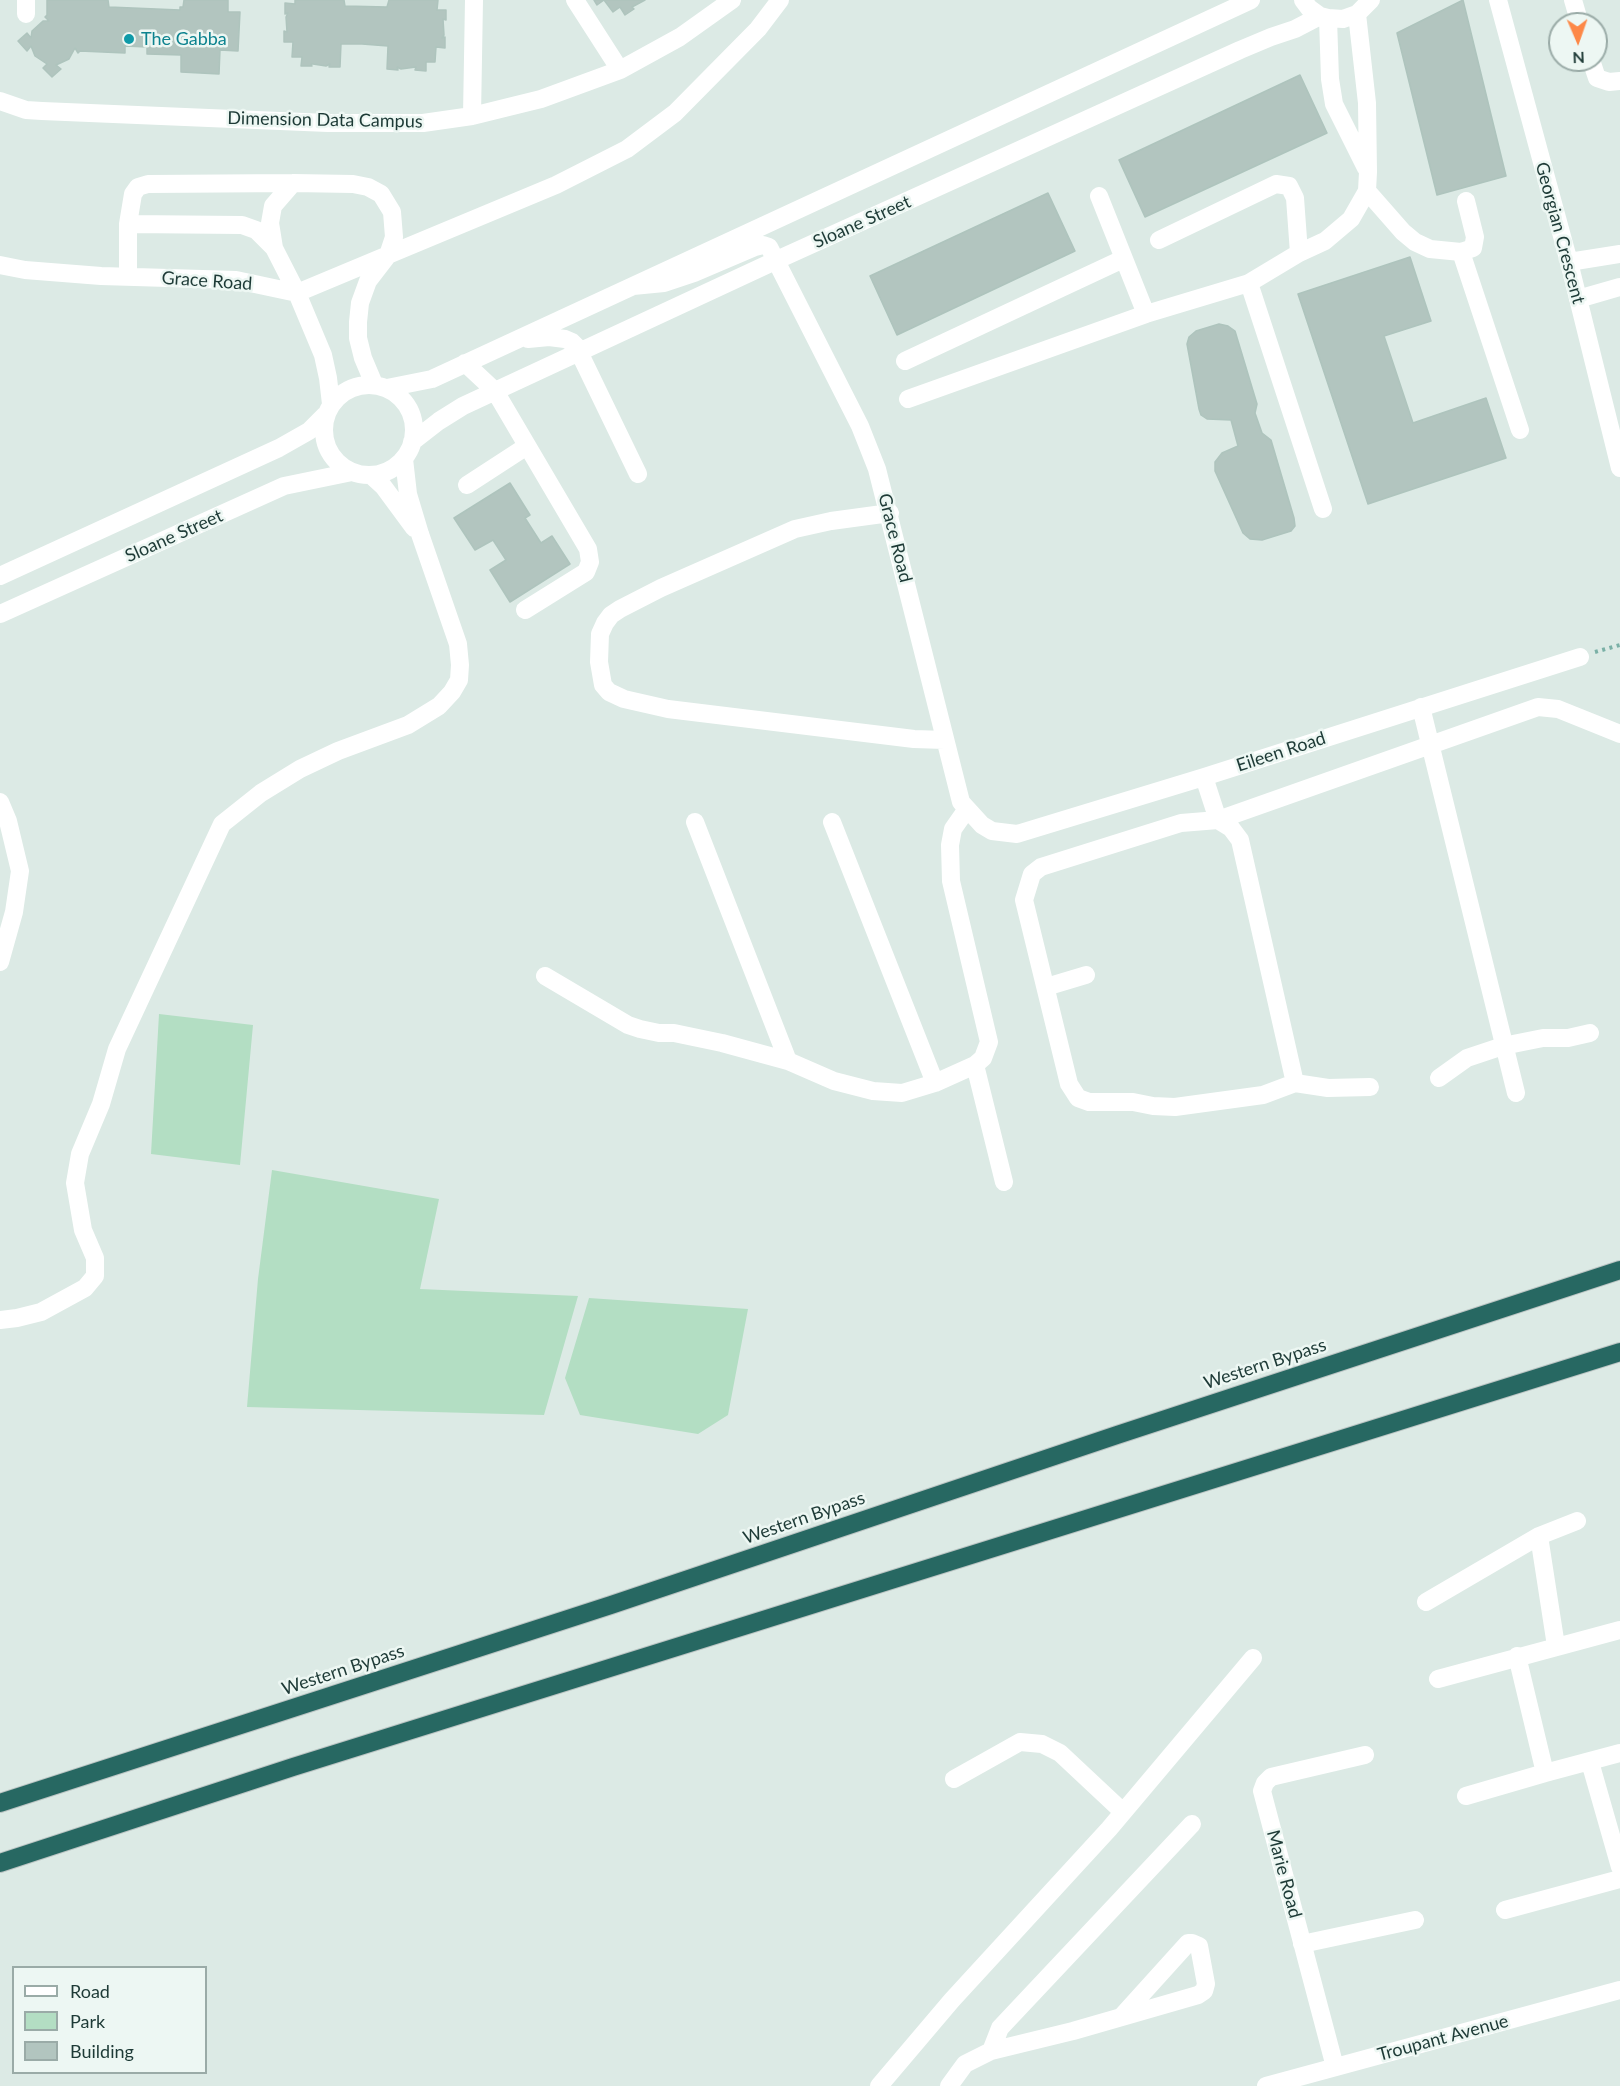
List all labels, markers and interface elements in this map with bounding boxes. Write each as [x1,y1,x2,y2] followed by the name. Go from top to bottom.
[1548,12,1608,72] north arrow
[141,28,227,50] place label: The Gabba
[122,32,136,46] marker: The Gabba
[1572,49,1585,68] text: N
[227,107,423,133] street label: Dimension Data Campus
[1531,160,1589,306] street label: Georgian Crescent
[810,191,914,253] street label: Sloane Street
[161,267,253,295] street label: Grace Road
[874,491,916,585] street label: Grace Road
[122,505,226,567] street label: Sloane Street
[1234,727,1328,777] street label: Eileen Road
[1201,1334,1329,1394] street label: Western Bypass
[740,1487,868,1549] street label: Western Bypass
[279,1640,407,1700] street label: Western Bypass
[1262,1828,1306,1920] street label: Marie Road
[12,1966,207,2074] legend
[70,1980,110,2002] text: Road
[70,2010,105,2032] text: Park
[1375,2010,1511,2066] street label: Troupant Avenue
[70,2040,134,2062] text: Building

